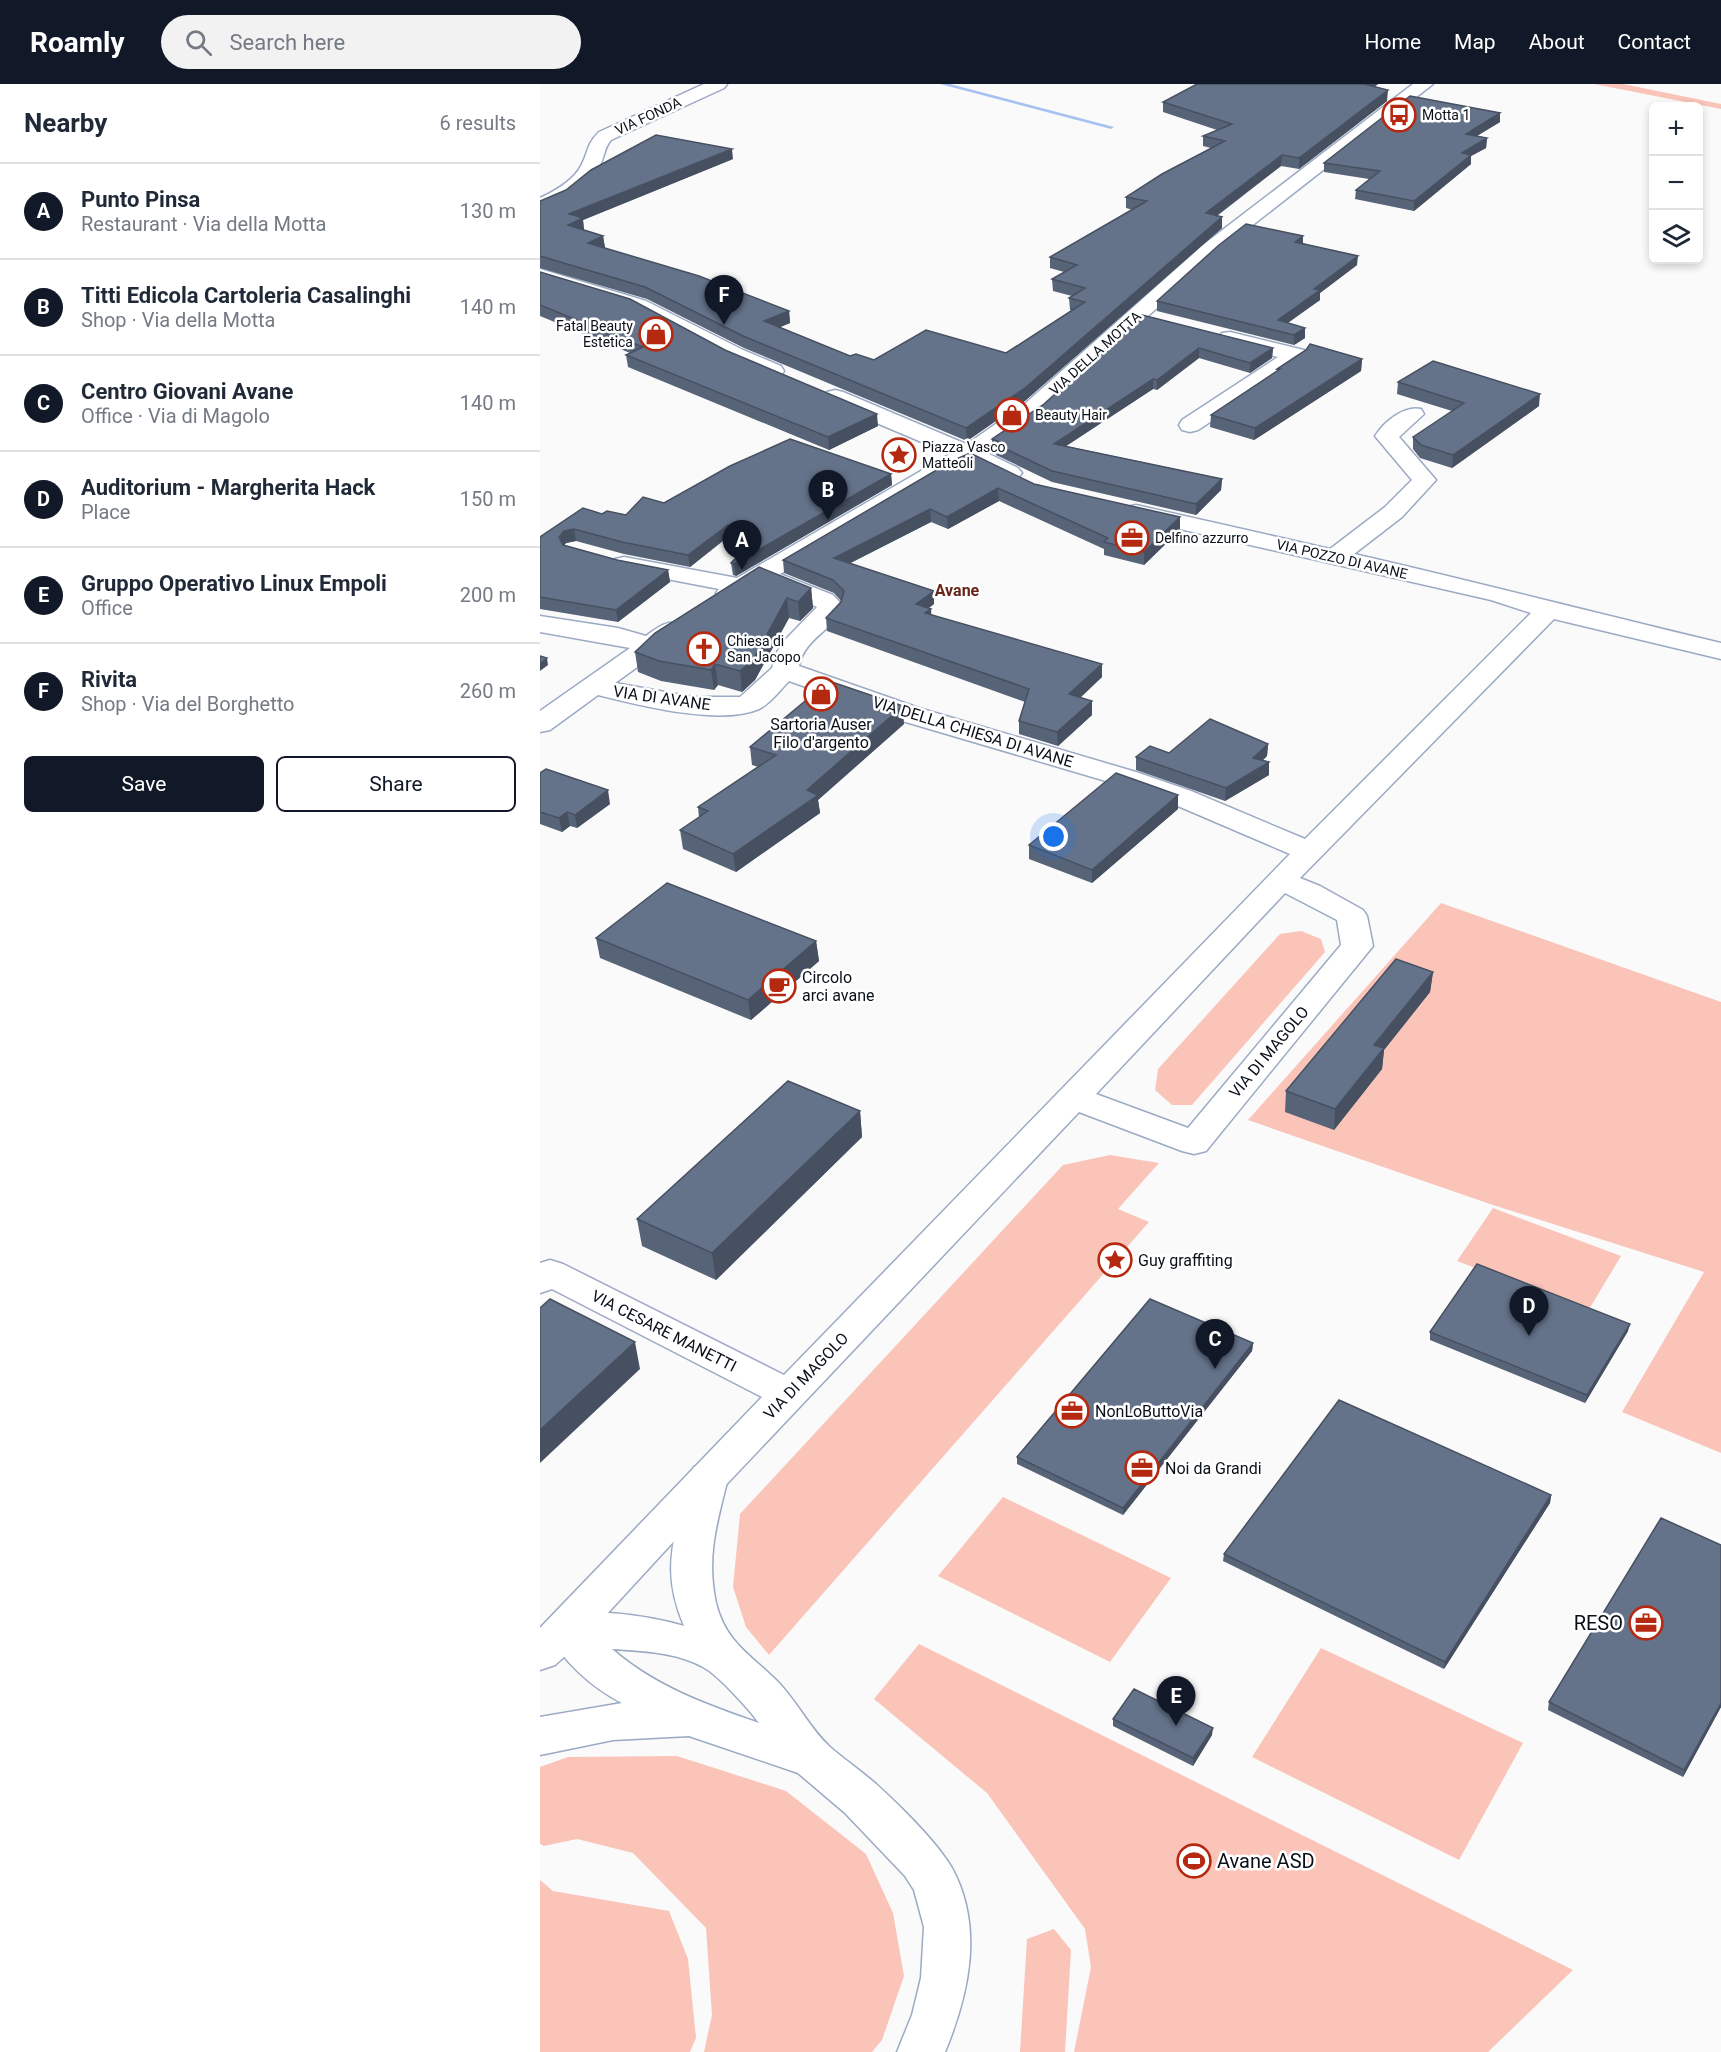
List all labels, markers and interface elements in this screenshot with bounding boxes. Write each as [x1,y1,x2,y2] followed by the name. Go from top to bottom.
[161,15,581,69] search box
[30,26,125,59] text: Roamly
[182,26,215,59] icon: search
[230,30,345,55] text: Search here
[1365,30,1421,54] text: Home
[1454,30,1496,54] text: Map
[1529,30,1585,54] text: About
[1618,30,1691,54] text: Contact
[612,94,684,138] street label: VIA FONDA
[1381,97,1417,133] bus stop icon: Motta 1
[1649,102,1703,264] map controls
[1649,102,1703,156] button: +
[1422,107,1470,123] place label: Motta 1
[24,108,107,138] text: Nearby
[440,111,516,135] text: 6 results
[1649,156,1703,210] button: −
[81,187,200,212] text: Punto Pinsa
[37,199,50,223] text: A
[460,199,516,223] text: 130 m
[1649,210,1703,264] button: layers
[81,212,326,236] text: Restaurant · Via della Motta
[704,276,744,325] pin: F
[81,283,411,308] text: Titti Edicola Cartoleria Casalinghi
[37,295,50,319] text: B
[460,295,516,319] text: 140 m
[81,308,275,332] text: Shop · Via della Motta
[1046,308,1144,398] street label: VIA DELLA MOTTA
[638,316,674,352] shop icon: Fatal Beauty Estetica
[556,318,633,350] place label: Fatal Beauty Estetica
[81,379,293,404] text: Centro Giovani Avane
[37,391,50,415] text: C
[460,391,516,415] text: 140 m
[994,397,1030,433] shop icon: Beauty Hair
[81,404,270,428] text: Office · Via di Magolo
[1035,407,1107,423] place label: Beauty Hair
[881,437,917,473] place icon: Piazza Vasco Matteoli
[922,439,1006,471] place label: Piazza Vasco Matteoli
[808,470,848,520] pin: B
[81,475,375,500] text: Auditorium - Margherita Hack
[37,487,50,511] text: D
[460,487,516,511] text: 150 m
[81,500,130,524] text: Place
[722,520,762,570] pin: A
[1114,520,1150,556] office icon: Delfino azzurro
[1155,530,1249,546] place label: Delfino azzurro
[1275,536,1409,582] street label: VIA POZZO DI AVANE
[81,571,387,596] text: Gruppo Operativo Linux Empoli
[935,581,980,600] district label: Avane
[38,583,49,607] text: E
[460,583,516,607] text: 200 m
[81,596,133,620] text: Office
[686,631,722,667] church icon: Chiesa di San Jacopo
[727,633,801,665] place label: Chiesa di San Jacopo
[81,667,137,692] text: Rivita
[803,676,839,712] shop icon: Sartoria Auser Filo d'argento
[38,679,49,703] text: F
[460,679,516,703] text: 260 m
[612,682,712,714] street label: VIA DI AVANE
[81,692,294,716] text: Shop · Via del Borghetto
[870,692,1076,772] street label: VIA DELLA CHIESA DI AVANE
[770,715,872,752] place label: Sartoria Auser Filo d'argento
[24,756,264,812] button: Save
[276,756,516,812] button: Share
[1039,822,1068,851] your location
[761,968,797,1004] cafe icon: Circolo arci avane
[802,968,874,1005] place label: Circolo arci avane
[1225,1002,1313,1102] street label: VIA DI MAGOLO
[1097,1242,1133,1278] place icon: Guy graffiting
[1138,1251,1233,1270] place label: Guy graffiting
[588,1286,740,1376] street label: VIA CESARE MANETTI
[1510,1286,1548,1336] pin: D
[1196,1320,1234,1369] pin: C
[760,1329,852,1423] street label: VIA DI MAGOLO
[1054,1393,1090,1429] office icon: NonLoButtoVia
[1095,1402,1203,1421] place label: NonLoButtoVia
[1124,1450,1160,1486] office icon: Noi da Grandi
[1165,1459,1262,1478] place label: Noi da Grandi
[1628,1605,1664,1641] office icon: RESO
[1574,1611,1623,1635] place label: RESO
[1156,1676,1196,1726] pin: E
[1176,1843,1212,1879] sports icon: Avane ASD
[1217,1849,1315,1873] place label: Avane ASD

